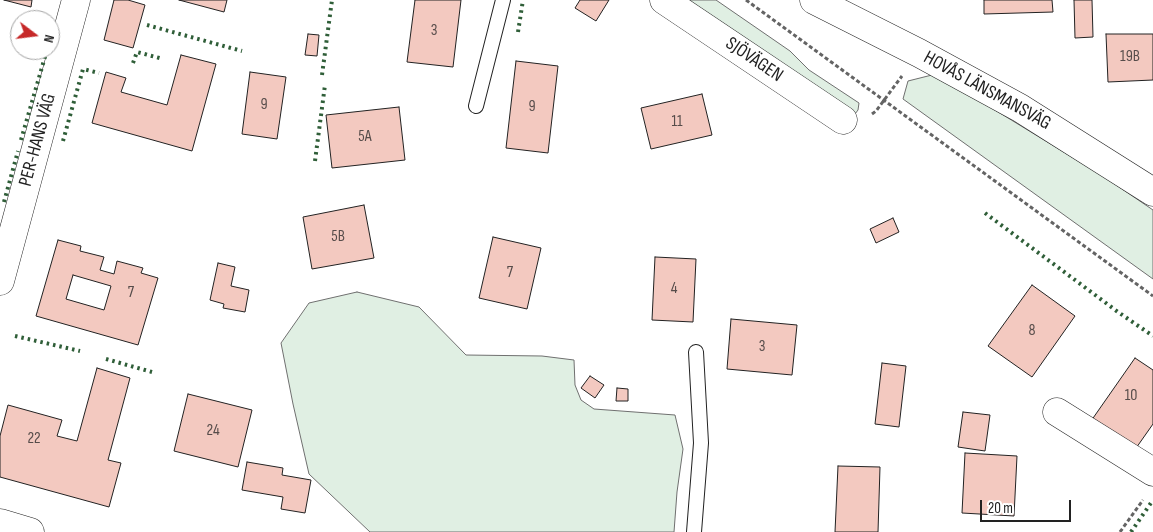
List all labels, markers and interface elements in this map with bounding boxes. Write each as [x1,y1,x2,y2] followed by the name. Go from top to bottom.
[10,10,60,60] north arrow
[431,21,437,41] house number: 3
[40,33,58,45] text: N
[721,33,787,87] street label: SJÖVÄGEN
[919,47,1055,135] street label: HOVÅS LÄNSMANSVÄG
[1120,47,1140,67] house number: 19B
[15,91,61,189] street label: PER-HANS VÄG
[260,95,268,115] house number: 9
[528,97,536,117] house number: 9
[671,112,683,132] house number: 11
[358,127,372,147] house number: 5A
[331,227,345,247] house number: 5B
[507,263,513,283] house number: 7
[671,279,677,299] house number: 4
[128,283,134,303] house number: 7
[1028,321,1036,341] house number: 8
[759,337,765,357] house number: 3
[1125,386,1137,406] house number: 10
[206,421,220,441] house number: 24
[27,429,41,449] house number: 22
[983,490,1074,522] scale bar
[988,499,1013,518] text: 20 m

